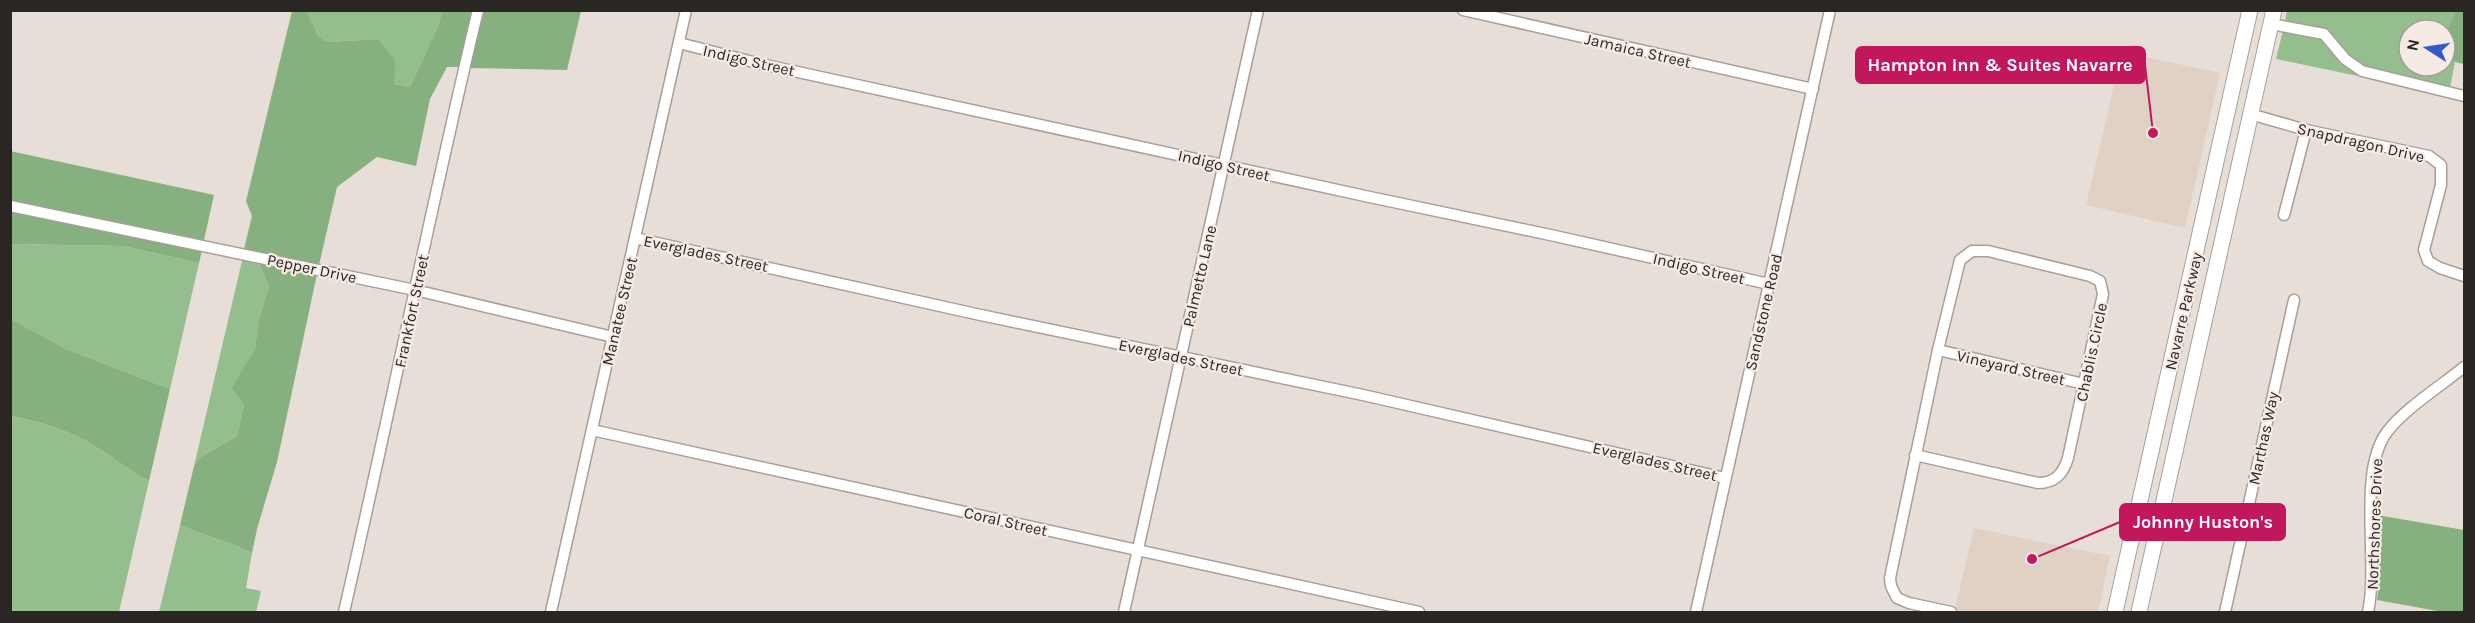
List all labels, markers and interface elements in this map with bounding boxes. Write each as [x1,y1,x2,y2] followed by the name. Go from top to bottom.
[2397,18,2457,78] north arrow
[1583,29,1693,72] street label: Jamaica Street
[2402,37,2423,53] text: N
[701,41,797,80] street label: Indigo Street
[1856,47,2145,83] callout: Hampton Inn & Suites Navarre
[1867,54,2133,76] text: Hampton Inn & Suites Navarre
[2295,119,2426,166] street label: Snapdragon Drive
[1176,146,1272,185] street label: Indigo Street
[1179,223,1220,329] street label: Palmetto Lane
[642,231,770,276] street label: Everglades Street
[1651,249,1747,288] street label: Indigo Street
[265,250,358,287] street label: Pepper Drive
[2161,250,2206,372] street label: Navarre Parkway
[1741,252,1786,372] street label: Sandstone Road
[390,253,433,369] street label: Frankfort Street
[598,255,641,367] street label: Manatee Street
[2072,301,2111,403] street label: Chablis Circle
[1117,335,1245,380] street label: Everglades Street
[1955,346,2067,389] street label: Vineyard Street
[2244,389,2283,486] street label: Marthas Way
[1591,438,1719,485] street label: Everglades Street
[2363,458,2386,590] street label: Northshores Drive
[962,503,1050,540] street label: Coral Street
[2120,504,2285,540] callout: Johnny Huston's
[2133,511,2273,533] text: Johnny Huston's

